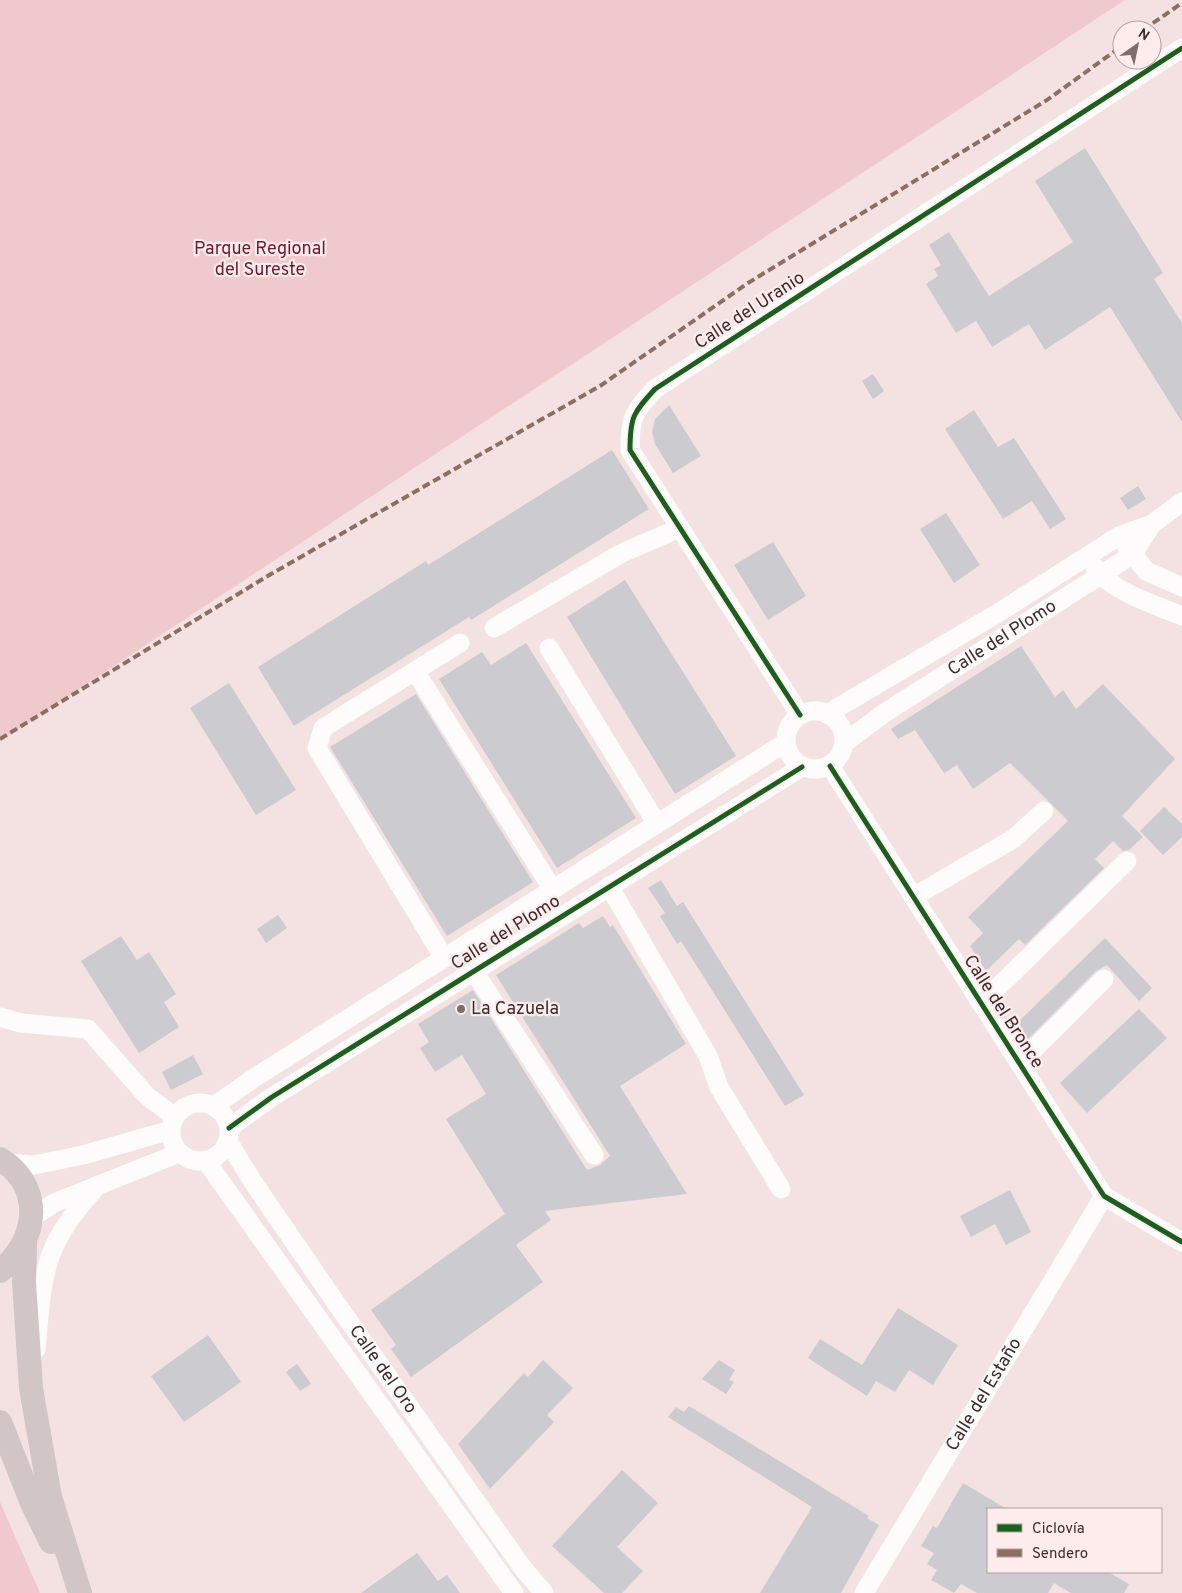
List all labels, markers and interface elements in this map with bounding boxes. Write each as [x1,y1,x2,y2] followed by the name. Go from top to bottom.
[1112,20,1162,70] north arrow
[1134,25,1152,45] text: N
[194,238,326,282] park label: Parque Regional del Sureste
[691,267,809,355] street label: Calle del Uranio
[943,595,1061,681] street label: Calle del Plomo
[447,890,565,976] street label: Calle del Plomo
[958,951,1048,1073] street label: Calle del Bronce
[471,998,559,1021] place label: La Cazuela
[455,1003,467,1015] marker: La Cazuela
[344,1321,422,1418] street label: Calle del Oro
[941,1334,1027,1455] street label: Calle del Estaño
[987,1508,1162,1573] legend
[1032,1520,1085,1539] text: Ciclovía
[1032,1545,1088,1564] text: Sendero

